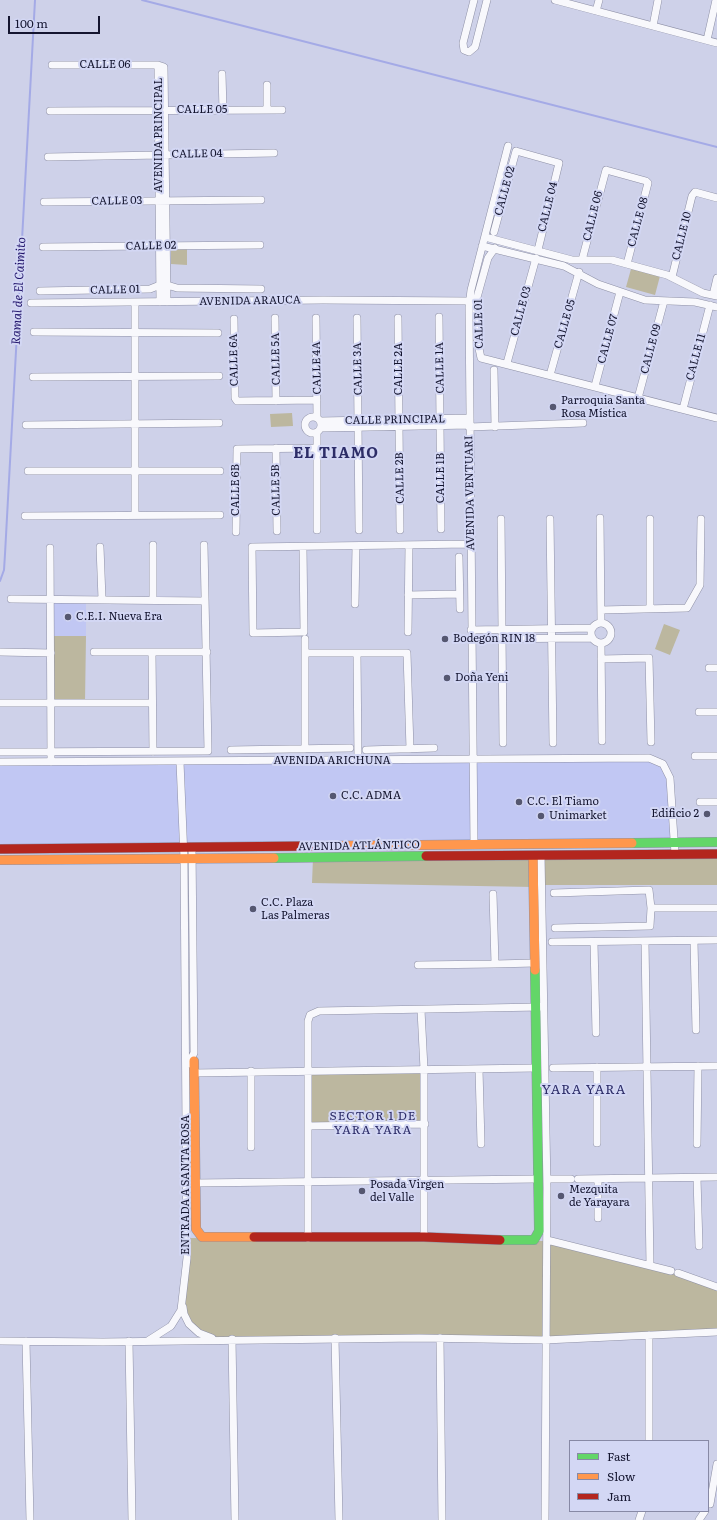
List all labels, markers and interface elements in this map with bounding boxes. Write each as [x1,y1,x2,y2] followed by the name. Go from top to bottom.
[10,8,102,34] scale bar
[15,14,48,32] text: 100 m
[79,58,131,72] street label: CALLE 06
[152,77,166,193] street label: AVENIDA PRINCIPAL
[177,103,227,117] street label: CALLE 05
[171,147,223,161] street label: CALLE 04
[492,165,518,217] street label: CALLE 02
[535,181,561,233] street label: CALLE 04
[580,190,606,242] street label: CALLE 06
[91,194,143,208] street label: CALLE 03
[625,196,651,248] street label: CALLE 08
[670,210,694,262] street label: CALLE 10
[9,237,29,345] water label: Ramal de El Caimito
[126,239,176,253] street label: CALLE 02
[90,283,140,297] street label: CALLE 01
[508,285,534,337] street label: CALLE 03
[199,294,301,308] street label: AVENIDA ARAUCA
[552,298,578,350] street label: CALLE 05
[472,299,486,349] street label: CALLE 01
[595,313,621,365] street label: CALLE 07
[638,323,664,375] street label: CALLE 09
[683,332,709,382] street label: CALLE 11
[269,333,283,385] street label: CALLE 5A
[227,334,241,386] street label: CALLE 6A
[310,341,324,395] street label: CALLE 4A
[351,342,365,396] street label: CALLE 3A
[433,342,447,394] street label: CALLE 1A
[392,343,406,395] street label: CALLE 2A
[561,394,645,420] place label: Parroquia Santa Rosa Mística
[548,402,558,412] marker: Parroquia Santa Rosa Mística
[345,413,445,427] street label: CALLE PRINCIPAL
[462,435,478,551] street label: AVENIDA VENTUARI
[293,445,379,463] district label: EL TIAMO
[393,452,407,504] street label: CALLE 2B
[434,453,448,503] street label: CALLE 1B
[229,464,243,516] street label: CALLE 6B
[269,464,283,516] street label: CALLE 5B
[76,610,162,624] place label: C.E.I. Nueva Era
[63,612,73,622] marker: C.E.I. Nueva Era
[453,632,535,646] place label: Bodegón RIN 18
[440,634,450,644] marker: Bodegón RIN 18
[455,671,509,685] place label: Doña Yeni
[442,673,452,683] marker: Doña Yeni
[274,754,390,768] street label: AVENIDA ARICHUNA
[341,789,401,803] place label: C.C. ADMA
[328,791,338,801] marker: C.C. ADMA
[527,795,599,809] place label: C.C. El Tiamo
[514,797,524,807] marker: C.C. El Tiamo
[651,807,699,821] place label: Edificio 2
[549,809,607,823] place label: Unimarket
[702,809,712,819] marker: Edificio 2
[536,811,546,821] marker: Unimarket
[298,838,420,854] street label: AVENIDA ATLÁNTICO
[261,896,329,922] place label: C.C. Plaza Las Palmeras
[248,904,258,914] marker: C.C. Plaza Las Palmeras
[542,1082,626,1098] district label: YARA YARA
[330,1109,416,1137] district label: SECTOR 1 DE YARA YARA
[179,1115,193,1255] street label: ENTRADA A SANTA ROSA
[370,1178,444,1204] place label: Posada Virgen del Valle
[569,1183,630,1209] place label: Mezquita de Yarayara
[357,1186,367,1196] marker: Posada Virgen del Valle
[556,1191,566,1201] marker: Mezquita de Yarayara
[569,1440,709,1512] legend
[607,1447,630,1465] text: Fast
[607,1467,635,1485] text: Slow
[607,1487,631,1505] text: Jam

